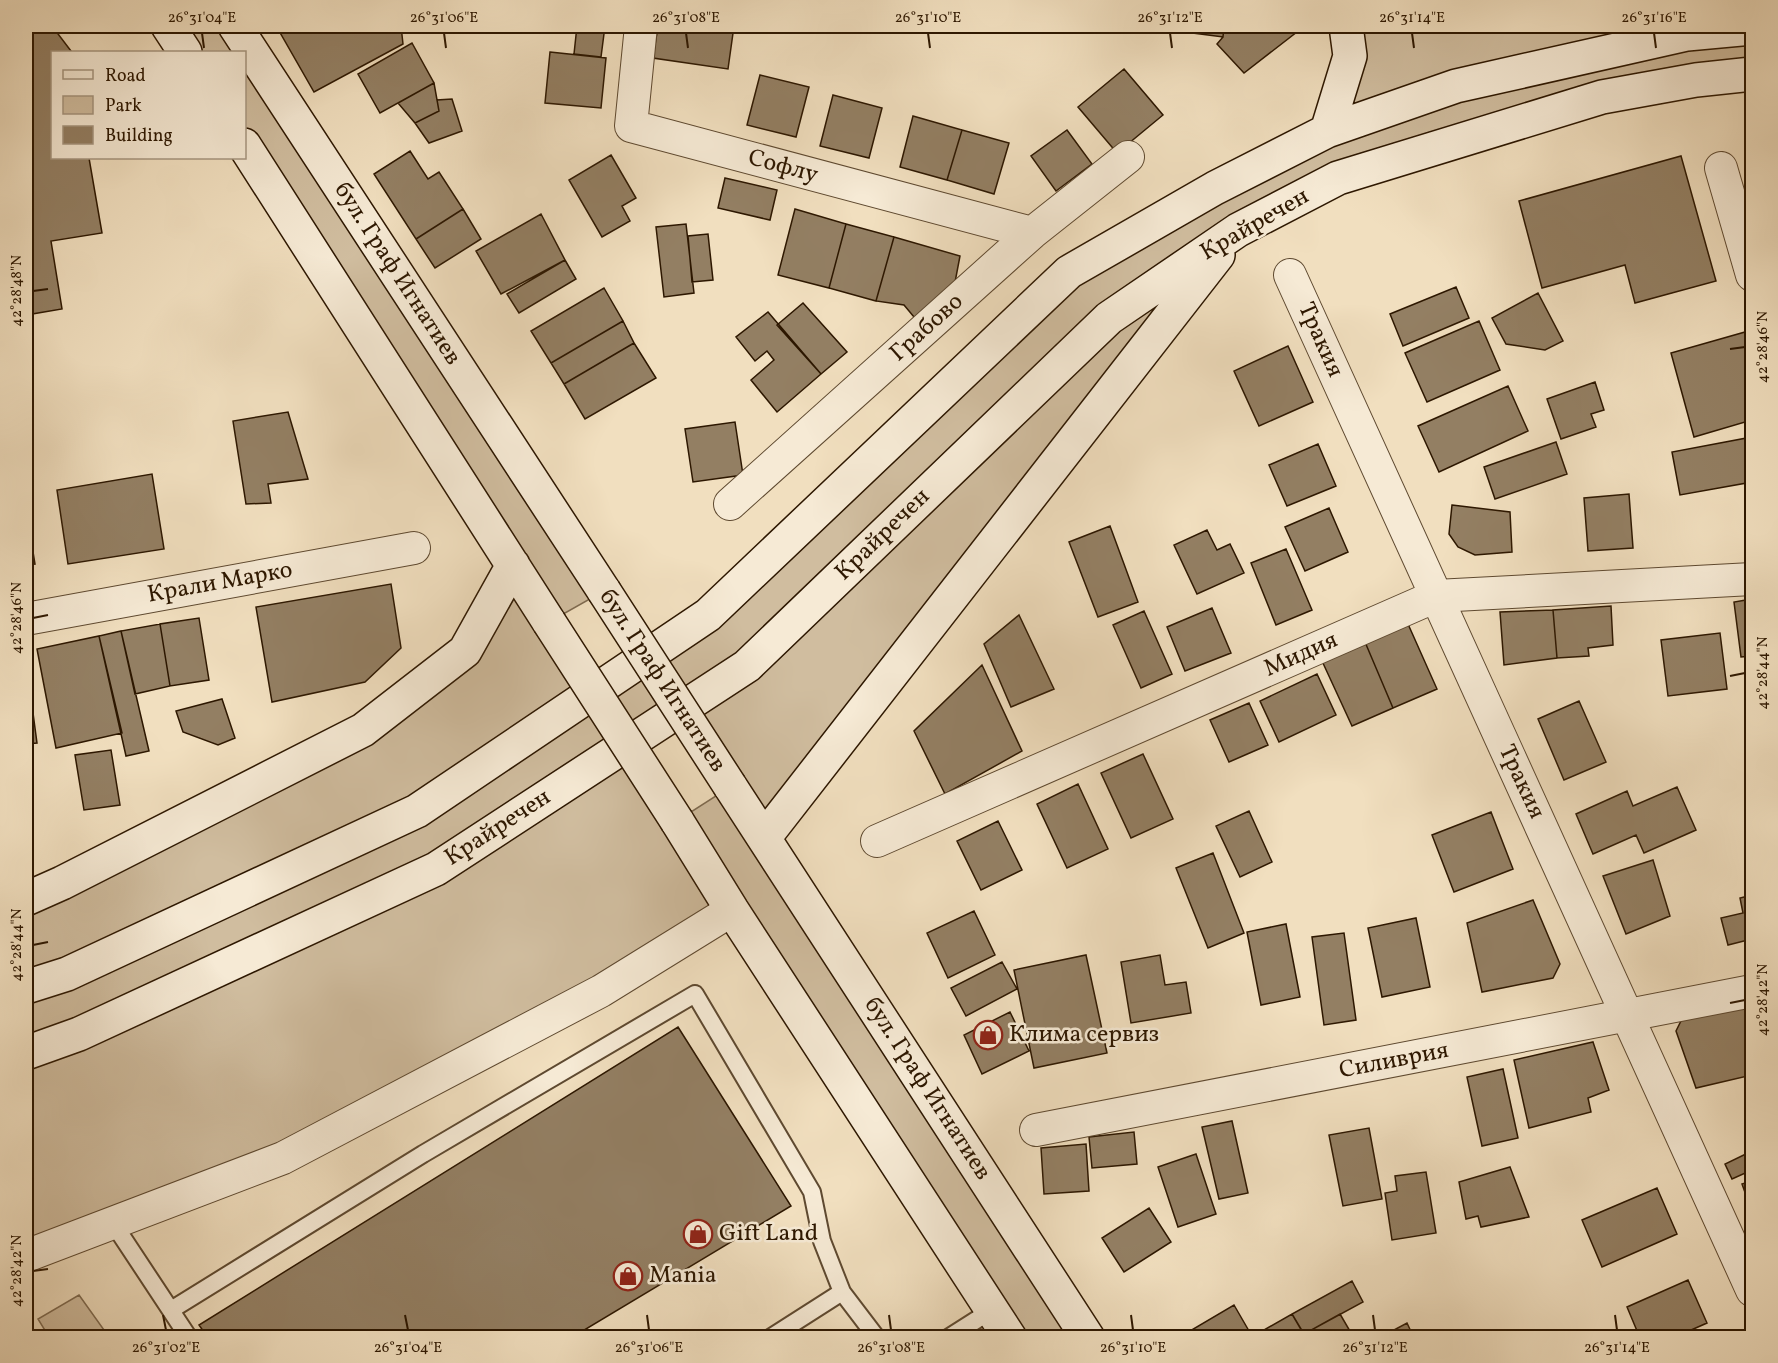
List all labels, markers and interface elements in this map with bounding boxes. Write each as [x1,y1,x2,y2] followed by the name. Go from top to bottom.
[168,8,236,29] text: 26°31'04"E
[410,8,478,29] text: 26°31'06"E
[652,8,720,29] text: 26°31'08"E
[895,8,961,29] text: 26°31'10"E
[1137,8,1203,29] text: 26°31'12"E
[1379,8,1445,29] text: 26°31'14"E
[1621,8,1687,29] text: 26°31'16"E
[51,51,246,159] legend
[105,64,146,89] text: Road
[105,94,142,119] text: Park
[105,124,173,149] text: Building
[744,141,822,193] street label: Софлу
[325,176,469,372] street label: бул. Граф Игнатиев
[1194,180,1316,270] street label: Крайречен
[7,255,28,327] text: 42°28'48"N
[883,286,971,370] street label: Грабово
[1288,297,1352,383] street label: Тракия
[1753,311,1774,383] text: 42°28'46"N
[828,481,938,589] street label: Крайречен
[145,553,295,613] street label: Крали Марко
[7,582,28,654] text: 42°28'46"N
[590,583,734,779] street label: бул. Граф Игнатиев
[1259,624,1343,686] street label: Мидия
[1753,636,1774,710] text: 42°28'44"N
[1489,739,1553,825] street label: Тракия
[438,781,558,875] street label: Крайречен
[7,908,28,982] text: 42°28'44"N
[1753,964,1774,1036] text: 42°28'42"N
[855,991,999,1187] street label: бул. Граф Игнатиев
[1009,1018,1159,1052] place label: Клима сервиз
[972,1019,1004,1051] shop icon: Клима сервиз
[1336,1034,1452,1088] street label: Силиврия
[719,1217,818,1251] place label: Gift Land
[682,1218,714,1250] shop icon: Gift Land
[7,1235,28,1307] text: 42°28'42"N
[649,1259,717,1293] place label: Mania
[612,1260,644,1292] shop icon: Mania
[132,1338,200,1359] text: 26°31'02"E
[374,1338,442,1359] text: 26°31'04"E
[615,1338,683,1359] text: 26°31'06"E
[857,1338,925,1359] text: 26°31'08"E
[1100,1338,1166,1359] text: 26°31'10"E
[1342,1338,1408,1359] text: 26°31'12"E
[1584,1338,1650,1359] text: 26°31'14"E

